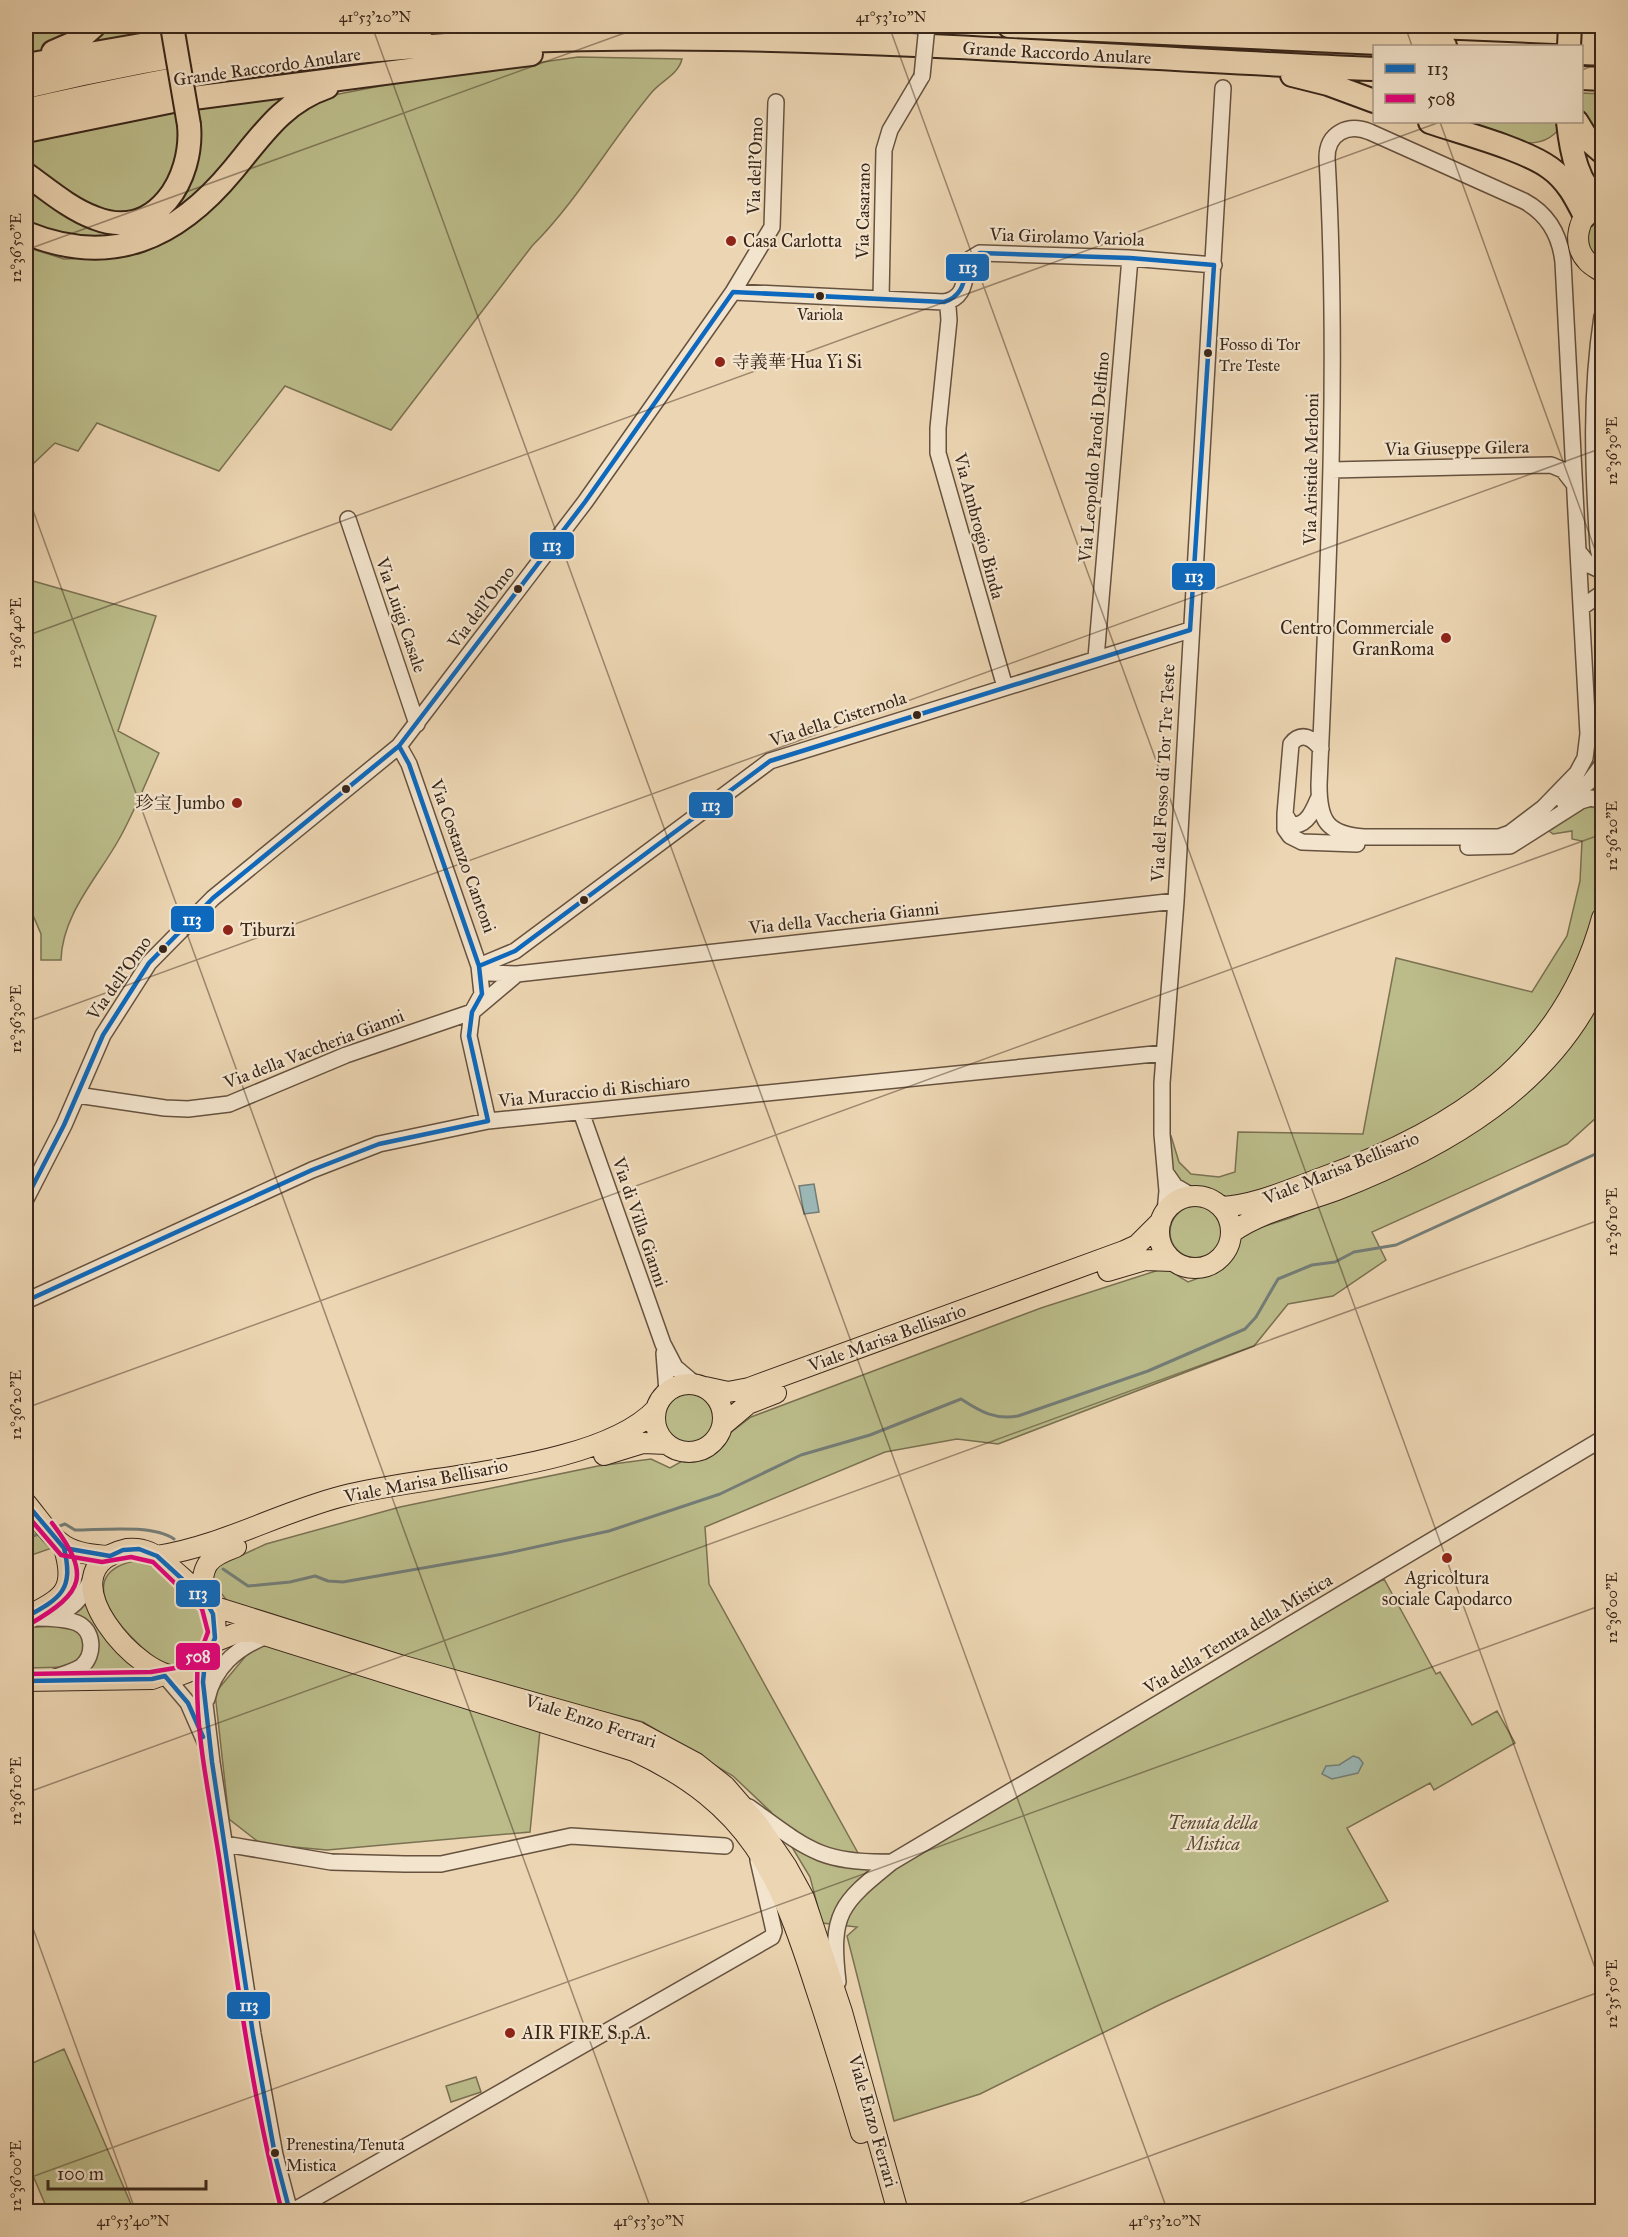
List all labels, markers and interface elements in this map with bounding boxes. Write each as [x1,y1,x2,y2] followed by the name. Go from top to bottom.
[339,8,411,26] text: 41°53'20"N
[856,8,927,26] text: 41°53'10"N
[962,37,1152,69] street label: Grande Raccordo Anulare
[172,43,362,91] street label: Grande Raccordo Anulare
[1373,45,1583,123] legend
[1427,58,1448,80] text: 113
[1427,88,1455,110] text: 508
[742,117,768,216] street label: Via dell'Omo
[851,163,875,260] street label: Via Casarano
[7,213,25,283] text: 12°36'50"E
[988,223,1145,251] street label: Via Girolamo Variola
[743,230,842,252] place label: Casa Carlotta
[724,234,738,248] marker: Casa Carlotta
[945,253,990,282] line badge: 113
[958,258,978,278] text: 113
[814,290,826,302] marker: Variola
[796,305,843,324] place label: Variola
[1219,335,1300,375] place label: Fosso di Tor Tre Teste
[1202,347,1214,359] marker: Fosso di Tor Tre Teste
[732,351,862,373] place label: 寺義華 Hua Yi Si
[1074,351,1114,564] street label: Via Leopoldo Parodi Delfino
[713,355,727,369] marker: 寺義華 Hua Yi Si
[1299,393,1323,546] street label: Via Aristide Merloni
[1603,416,1621,485] text: 12°36'30"E
[1383,436,1530,460] street label: Via Giuseppe Gilera
[948,450,1009,602] street label: Via Ambrogio Binda
[529,531,575,560] line badge: 113
[542,536,562,556] text: 113
[370,554,431,676] street label: Via Luigi Casale
[442,561,519,653] street label: Via dell'Omo
[1171,562,1216,591] line badge: 113
[1184,567,1204,587] text: 113
[512,583,524,595] unlabelled marker
[7,597,25,669] text: 12°36'40"E
[1280,617,1434,660] place label: Centro Commerciale GranRoma
[1439,631,1453,645] marker: Centro Commerciale GranRoma
[1146,663,1180,884] street label: Via del Fosso di Tor Tre Teste
[766,686,910,752] street label: Via della Cisternola
[911,709,923,721] unlabelled marker
[425,775,501,936] street label: Via Costanzo Cantoni
[340,783,352,795] unlabelled marker
[688,791,734,819] line badge: 113
[136,792,225,815] place label: 珍宝 Jumbo
[230,796,244,810] marker: 珍宝 Jumbo
[701,796,721,816] text: 113
[1603,801,1621,871] text: 12°36'20"E
[578,894,590,906] unlabelled marker
[747,897,940,939] street label: Via della Vaccheria Gianni
[170,905,215,933] line badge: 113
[182,910,202,930] text: 113
[240,919,296,941] place label: Tiburzi
[221,923,235,937] marker: Tiburzi
[81,932,156,1025] street label: Via dell'Omo
[157,943,169,955] unlabelled marker
[7,984,25,1053] text: 12°36'30"E
[220,1004,407,1094] street label: Via della Vaccheria Gianni
[496,1070,691,1112] street label: Via Muraccio di Rischiaro
[1259,1127,1422,1210] street label: Viale Marisa Bellisario
[607,1153,672,1290] street label: Via di Villa Gianni
[1603,1187,1621,1256] text: 12°36'10"E
[804,1299,969,1377] street label: Viale Marisa Bellisario
[7,1370,25,1440] text: 12°36'20"E
[341,1454,510,1508] street label: Viale Marisa Bellisario
[1440,1551,1454,1565] marker: Agricoltura sociale Capodarco
[1382,1567,1512,1610] place label: Agricoltura sociale Capodarco
[1139,1569,1337,1700] street label: Via della Tenuta della Mistica
[1603,1572,1621,1644] text: 12°36'00"E
[175,1579,221,1608] line badge: 113
[188,1584,208,1604] text: 113
[175,1642,221,1671] line badge: 508
[185,1647,211,1666] text: 508
[522,1689,660,1753] street label: Viale Enzo Ferrari
[7,1756,25,1825] text: 12°36'10"E
[1168,1812,1258,1855] park label: Tenuta della Mistica
[1603,1959,1621,2028] text: 12°35'50"E
[226,1991,271,2020] line badge: 113
[239,1996,259,2016] text: 113
[521,2022,650,2044] place label: AIR FIRE S.p.A.
[503,2026,517,2040] marker: AIR FIRE S.p.A.
[843,2051,902,2190] street label: Viale Enzo Ferrari
[286,2135,405,2175] place label: Prenestina/Tenuta Mistica
[7,2140,25,2212] text: 12°36'00"E
[269,2147,281,2159] marker: Prenestina/Tenuta Mistica
[48,2153,206,2191] scale bar
[57,2163,104,2185] text: 100 m
[96,2212,170,2230] text: 41°53'40"N
[614,2212,685,2230] text: 41°53'30"N
[1129,2212,1201,2230] text: 41°53'20"N

